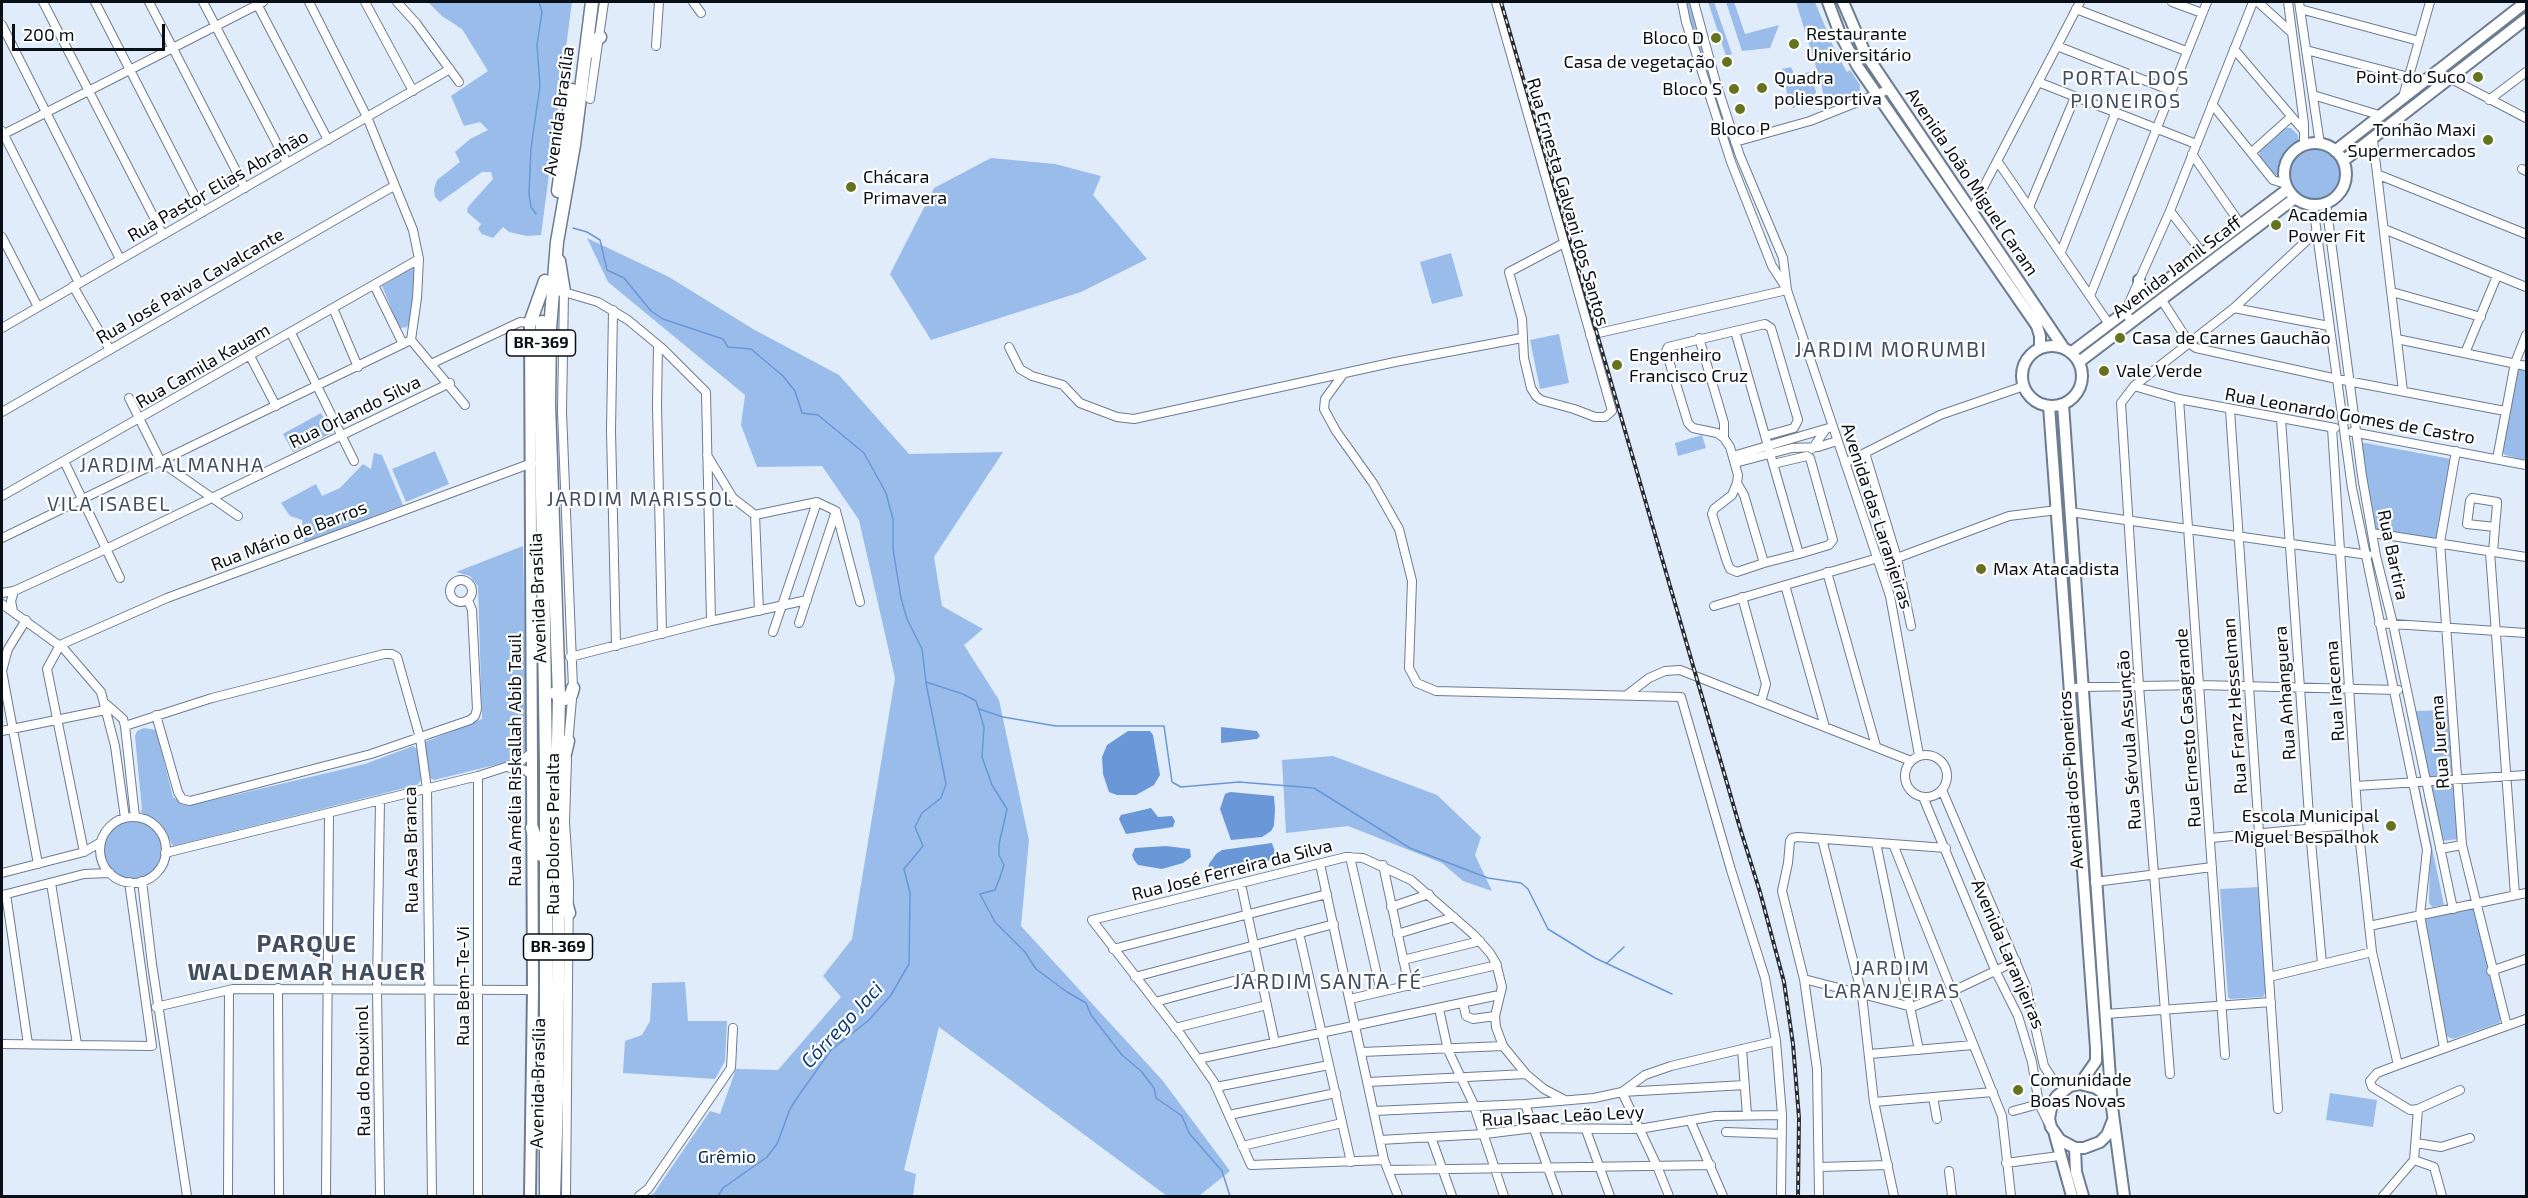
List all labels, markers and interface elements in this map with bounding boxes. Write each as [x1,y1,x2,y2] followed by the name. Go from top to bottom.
[15,12,168,50] scale bar
[23,23,75,45] text: 200 m
[1806,23,1911,66] place label: Restaurante Universitário
[1642,27,1704,49] place label: Bloco D
[1709,31,1723,45] marker: Bloco D
[1787,37,1801,51] marker: Restaurante Universitário
[539,45,579,177] street label: Avenida Brasília
[1563,51,1715,73] place label: Casa de vegetação
[1720,55,1734,69] marker: Casa de vegetação
[2062,66,2190,113] district label: PORTAL DOS PIONEIROS
[2356,66,2466,88] place label: Point do Suco
[1774,67,1882,110] place label: Quadra poliesportiva
[2471,70,2485,84] marker: Point do Suco
[1522,75,1614,329] street label: Rua Ernesta Galvani dos Santos
[1662,78,1722,100] place label: Bloco S
[1755,81,1769,95] marker: Quadra poliesportiva
[1727,82,1741,96] marker: Bloco S
[1901,84,2043,280] street label: Avenida João Miguel Caram
[1733,102,1747,116] marker: Bloco P
[1710,118,1770,140] place label: Bloco P
[2348,119,2476,162] place label: Tonhão Maxi Supermercados
[124,125,312,247] street label: Rua Pastor Elias Abrahão
[2481,133,2495,147] marker: Tonhão Maxi Supermercados
[863,166,947,208] place label: Chácara Primavera
[844,180,858,194] marker: Chácara Primavera
[2288,204,2368,246] place label: Academia Power Fit
[2108,211,2246,323] street label: Avenida Jamil Scaff
[2269,218,2283,232] marker: Academia Power Fit
[92,223,288,349] street label: Rua José Paiva Cavalcante
[132,319,274,413] street label: Rua Camila Kauam
[2132,327,2331,349] place label: Casa de Carnes Gauchão
[506,330,576,356] road number: BR-369
[2113,331,2127,345] marker: Casa de Carnes Gauchão
[1794,337,1988,363] district label: JARDIM MORUMBI
[1629,344,1748,386] place label: Engenheiro Francisco Cruz
[1610,358,1624,372] marker: Engenheiro Francisco Cruz
[2116,360,2202,382] place label: Vale Verde
[2097,364,2111,378] marker: Vale Verde
[286,371,424,453] street label: Rua Orlando Silva
[2223,383,2477,449] street label: Rua Leonardo Gomes de Castro
[1837,420,1917,612] street label: Avenida das Laranjeiras
[79,453,265,477] district label: JARDIM ALMANHA
[547,487,735,511] district label: JARDIM MARISSOL
[47,492,171,516] district label: VILA ISABEL
[208,496,370,576] street label: Rua Mário de Barros
[2373,508,2413,602] street label: Rua Bartira
[525,532,551,664] street label: Avenida Brasília
[1993,558,2119,580] place label: Max Atacadista
[1974,562,1988,576] marker: Max Atacadista
[2218,617,2252,795] street label: Rua Franz Hesselman
[2270,625,2300,761] street label: Rua Anhanguera
[2170,628,2206,828] street label: Rua Ernesto Casagrande
[504,633,526,887] street label: Rua Amélia Riskallah Abib Tauil
[2321,640,2349,742] street label: Rua Iracema
[2112,649,2146,831] street label: Rua Sérvula Assunção
[2054,690,2088,870] street label: Avenida dos Pioneiros
[2426,694,2454,790] street label: Rua Jurema
[542,753,564,915] street label: Rua Dolores Peralta
[399,786,423,914] street label: Rua Asa Branca
[2234,805,2379,848] place label: Escola Municipal Miguel Bespalhok
[2384,819,2398,833] marker: Escola Municipal Miguel Bespalhok
[1129,835,1335,905] street label: Rua José Ferreira da Silva
[1967,876,2049,1032] street label: Avenida Laranjeiras
[452,926,474,1046] street label: Rua Bem-Te-Vi
[187,930,427,986] district label: PARQUE WALDEMAR HAUER
[524,934,592,960] road number: BR-369
[1823,956,1961,1003] district label: JARDIM LARANJEIRAS
[1233,969,1423,995] district label: JARDIM SANTA FÉ
[796,977,888,1073] water label: Córrego Jaci
[351,1005,375,1137] street label: Rua do Rouxinol
[526,1017,550,1149] street label: Avenida Brasília
[2030,1069,2132,1112] place label: Comunidade Boas Novas
[2011,1083,2025,1097] marker: Comunidade Boas Novas
[1481,1101,1645,1131] street label: Rua Isaac Leão Levy
[698,1146,756,1168] park label: Grêmio

